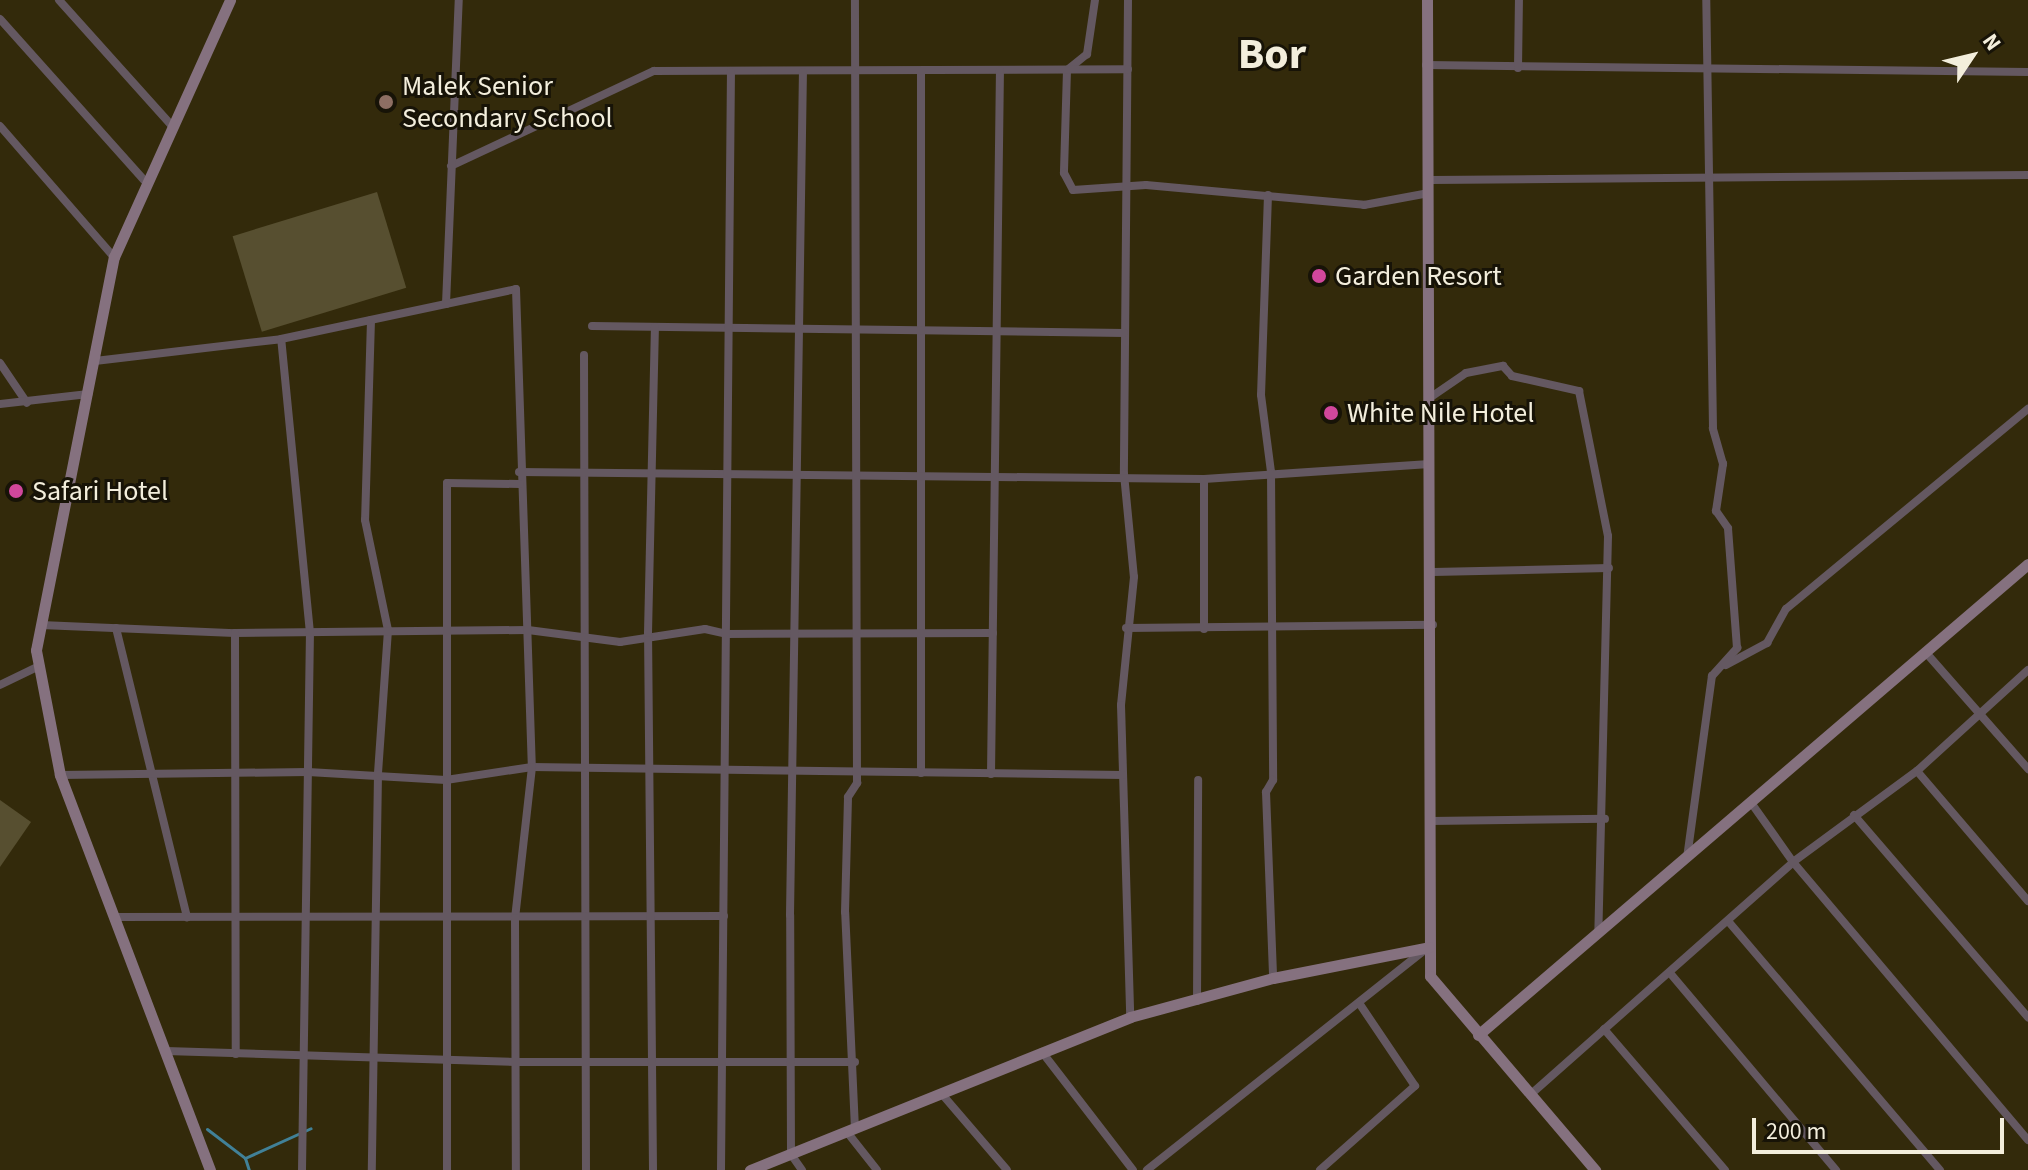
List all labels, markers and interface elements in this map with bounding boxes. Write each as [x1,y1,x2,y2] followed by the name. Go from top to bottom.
[1932,16,2012,96] north arrow
[1974,27,2009,57] text: N
[1238,29,1306,81] district label: Bor
[402,69,613,135] place label: Malek Senior Secondary School
[377,93,395,111] marker: Malek Senior Secondary School
[1335,259,1502,293] place label: Garden Resort
[1310,267,1328,285] marker: Garden Resort
[1347,396,1534,430] place label: White Nile Hotel
[1322,404,1340,422] marker: White Nile Hotel
[32,474,168,508] place label: Safari Hotel
[7,482,25,500] marker: Safari Hotel
[1756,1102,2008,1152] scale bar
[1766,1114,1826,1149] text: 200 m

